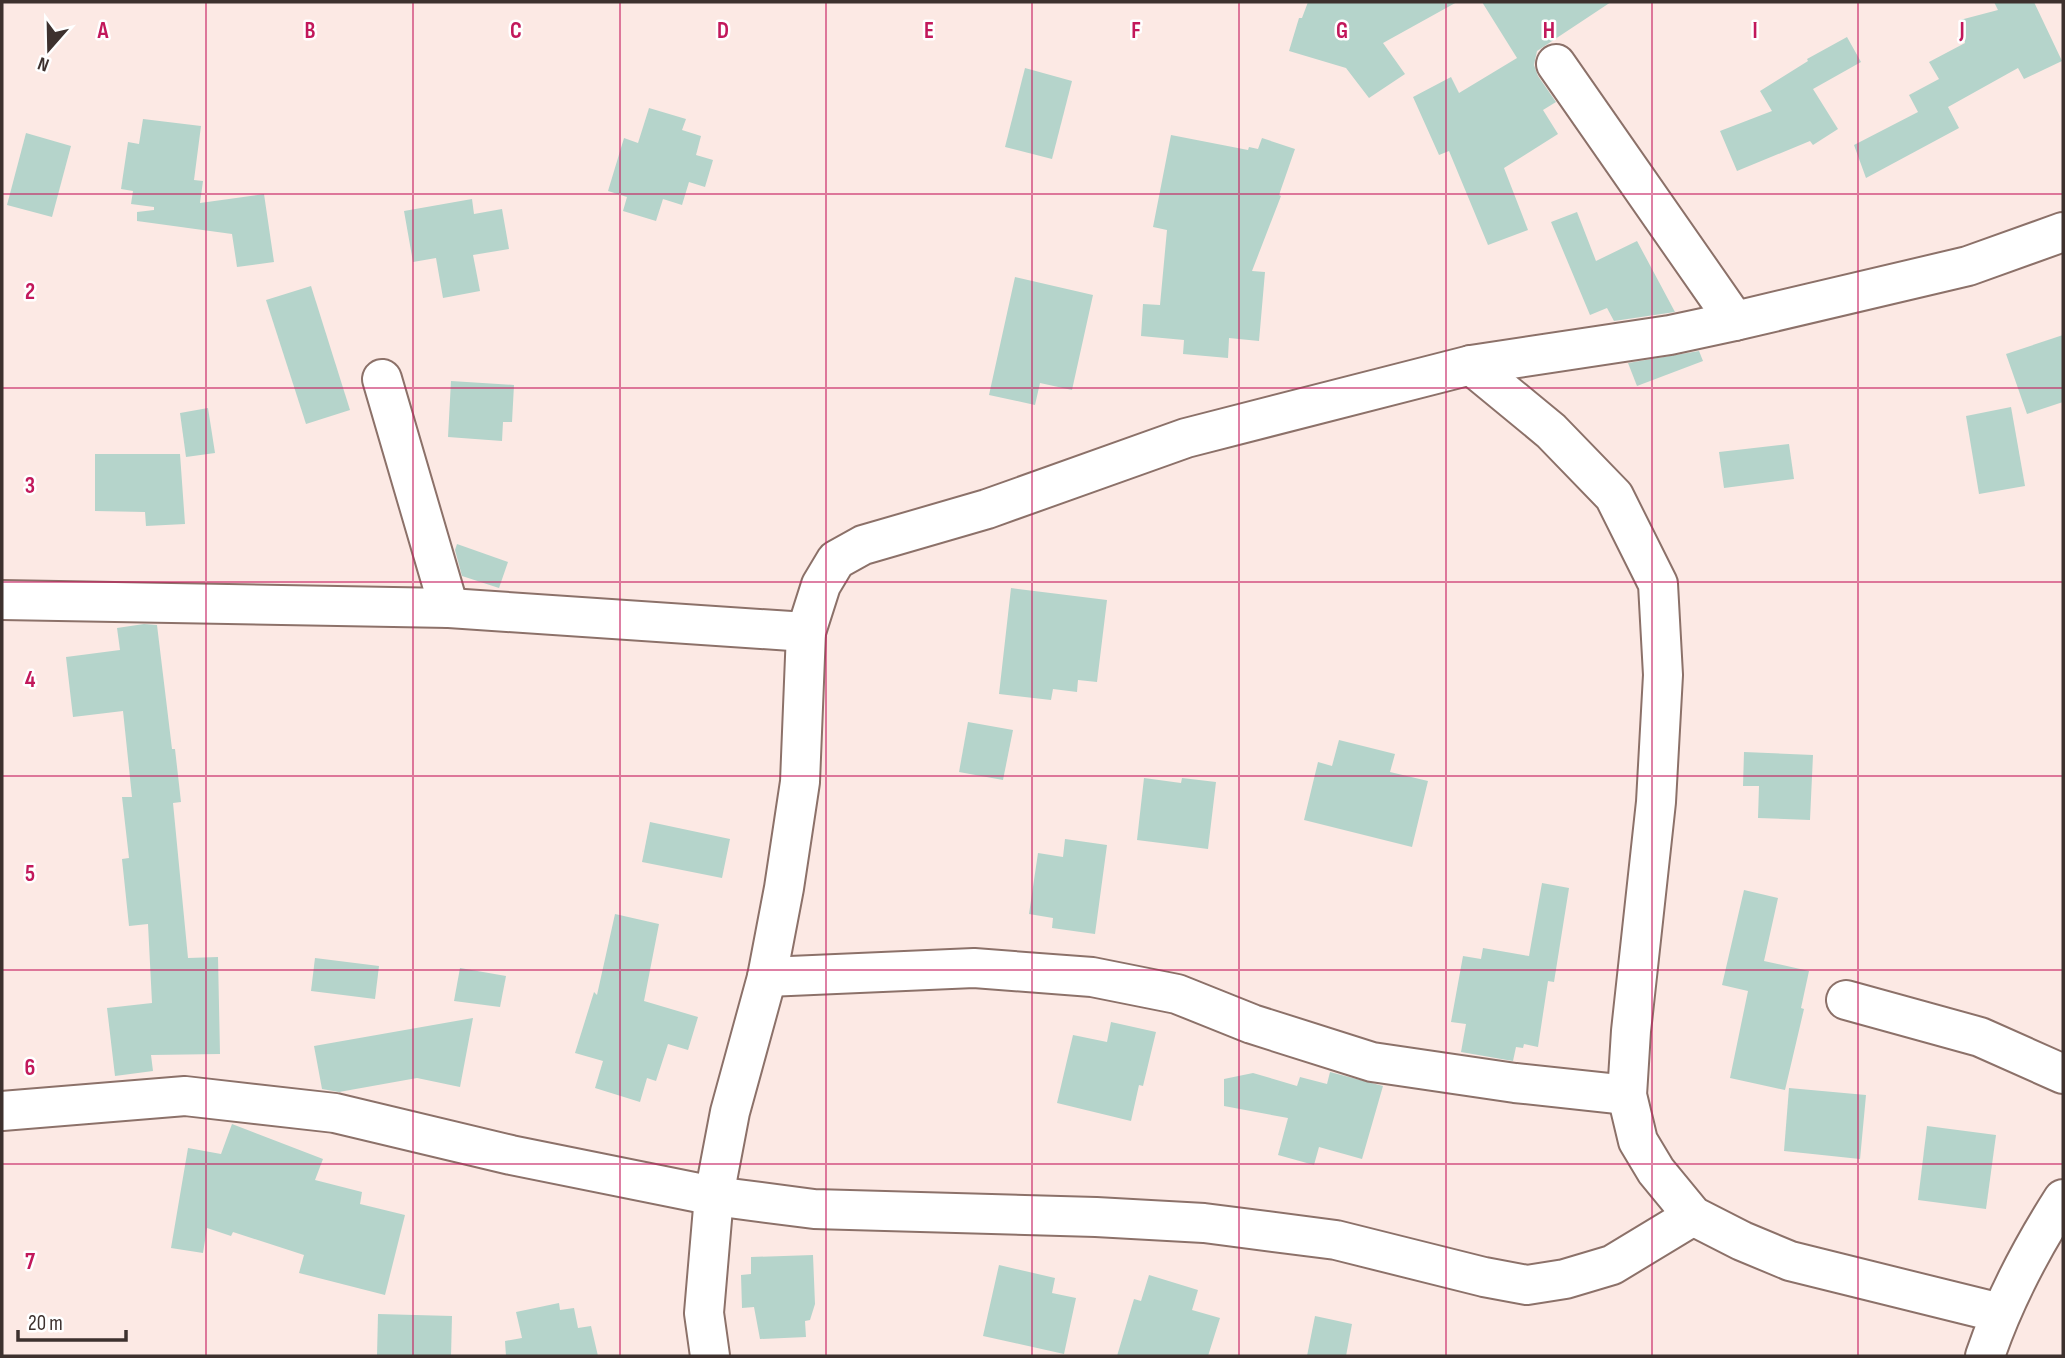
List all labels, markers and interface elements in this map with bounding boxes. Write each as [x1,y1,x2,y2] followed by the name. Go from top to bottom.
[14,14,84,84] north arrow
[97,17,110,45] text: A
[305,17,316,45] text: B
[510,17,522,45] text: C
[717,17,729,45] text: D
[924,17,934,45] text: E
[1131,17,1141,45] text: F
[1336,17,1348,45] text: G
[1543,17,1555,45] text: H
[1752,17,1758,45] text: I
[1958,17,1965,45] text: J
[35,51,52,76] text: N
[25,278,35,306] text: 2
[25,472,35,500] text: 3
[25,666,36,694] text: 4
[25,860,35,888] text: 5
[25,1054,35,1082] text: 6
[25,1248,35,1276] text: 7
[18,1298,126,1342] scale bar
[28,1311,63,1336] text: 20 m

